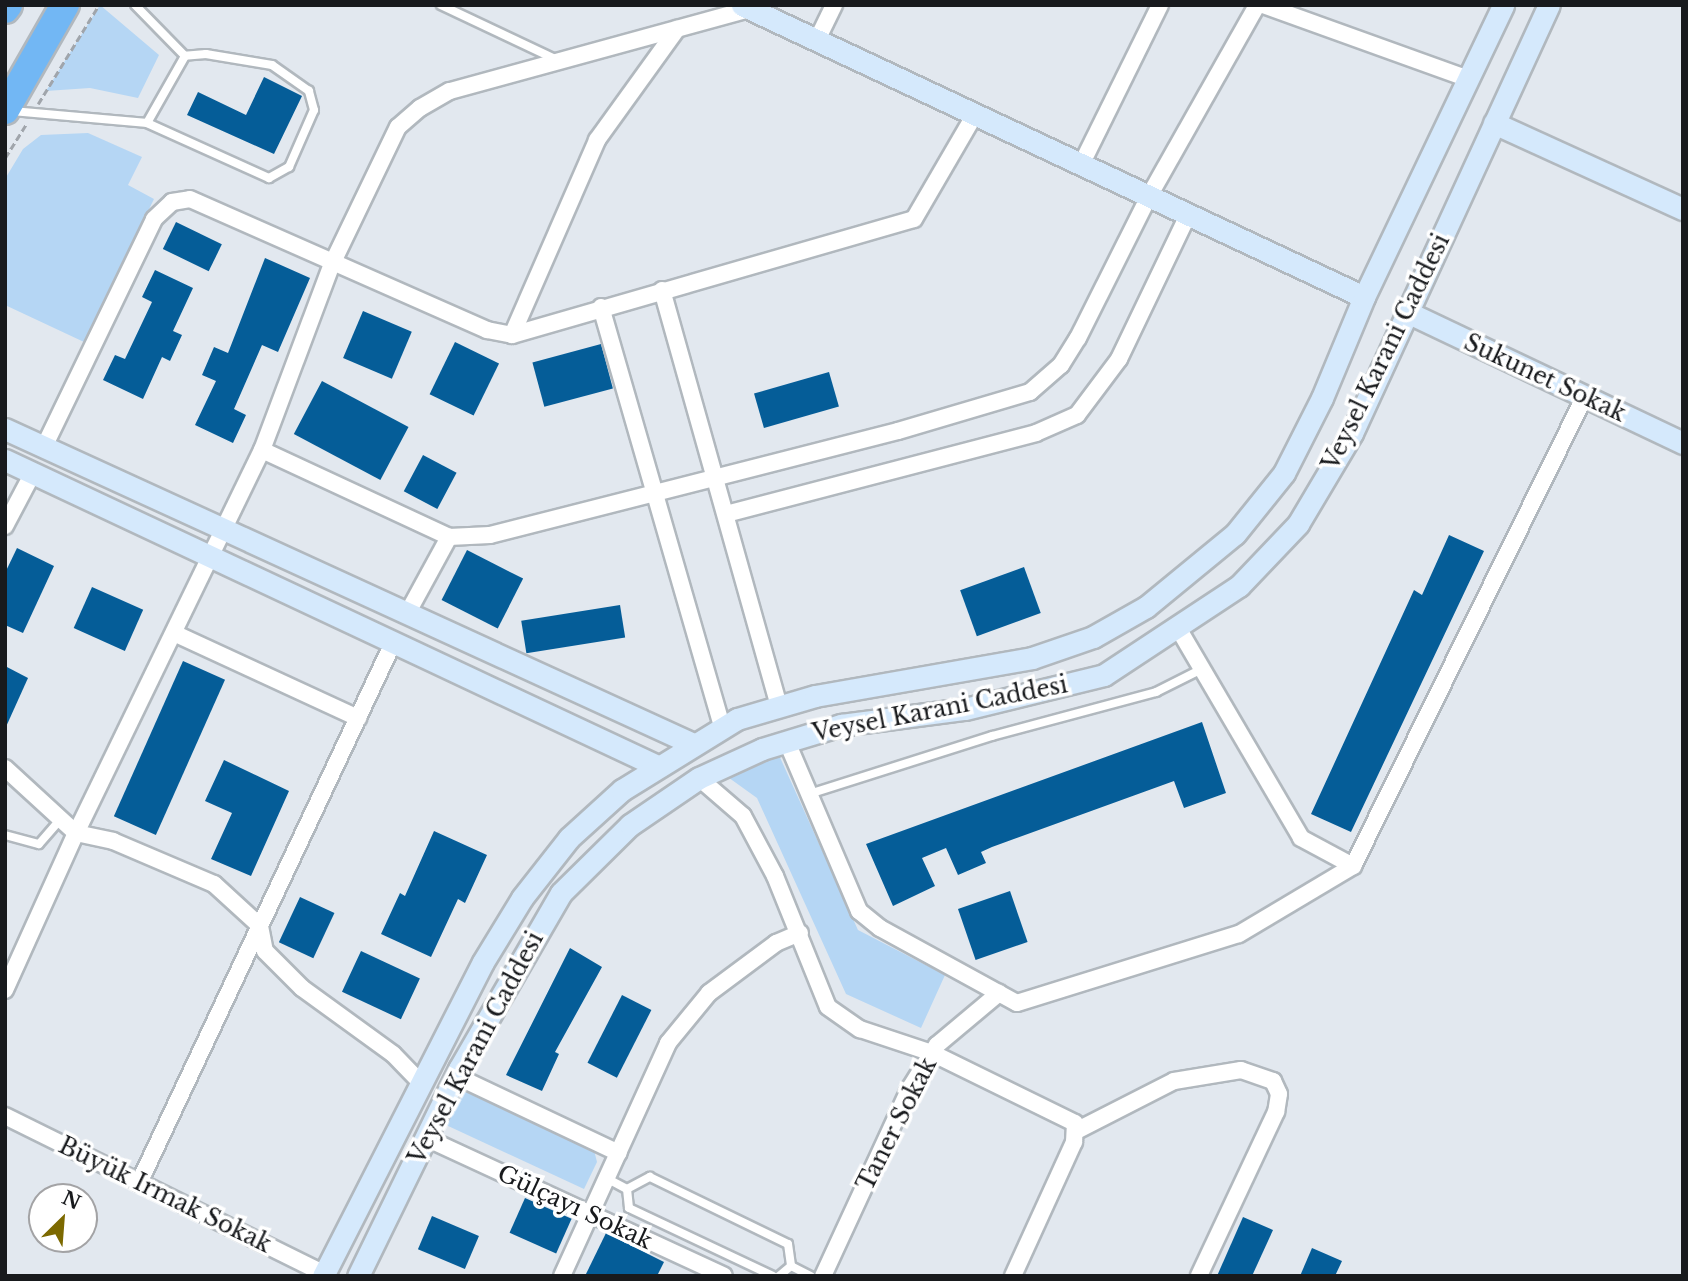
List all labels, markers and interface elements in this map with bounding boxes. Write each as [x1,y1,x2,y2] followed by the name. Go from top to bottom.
[1317,229,1455,475] street label: Veysel Karani Caddesi
[1460,328,1630,428] street label: Sukunet Sokak
[810,671,1070,747] street label: Veysel Karani Caddesi
[403,927,549,1169] street label: Veysel Karani Caddesi
[851,1053,943,1195] street label: Taner Sokak
[54,1131,276,1259] street label: Büyük Irmak Sokak
[493,1159,657,1255] street label: Gülçayı Sokak
[28,1183,98,1253] north arrow
[58,1186,84,1215] text: N

